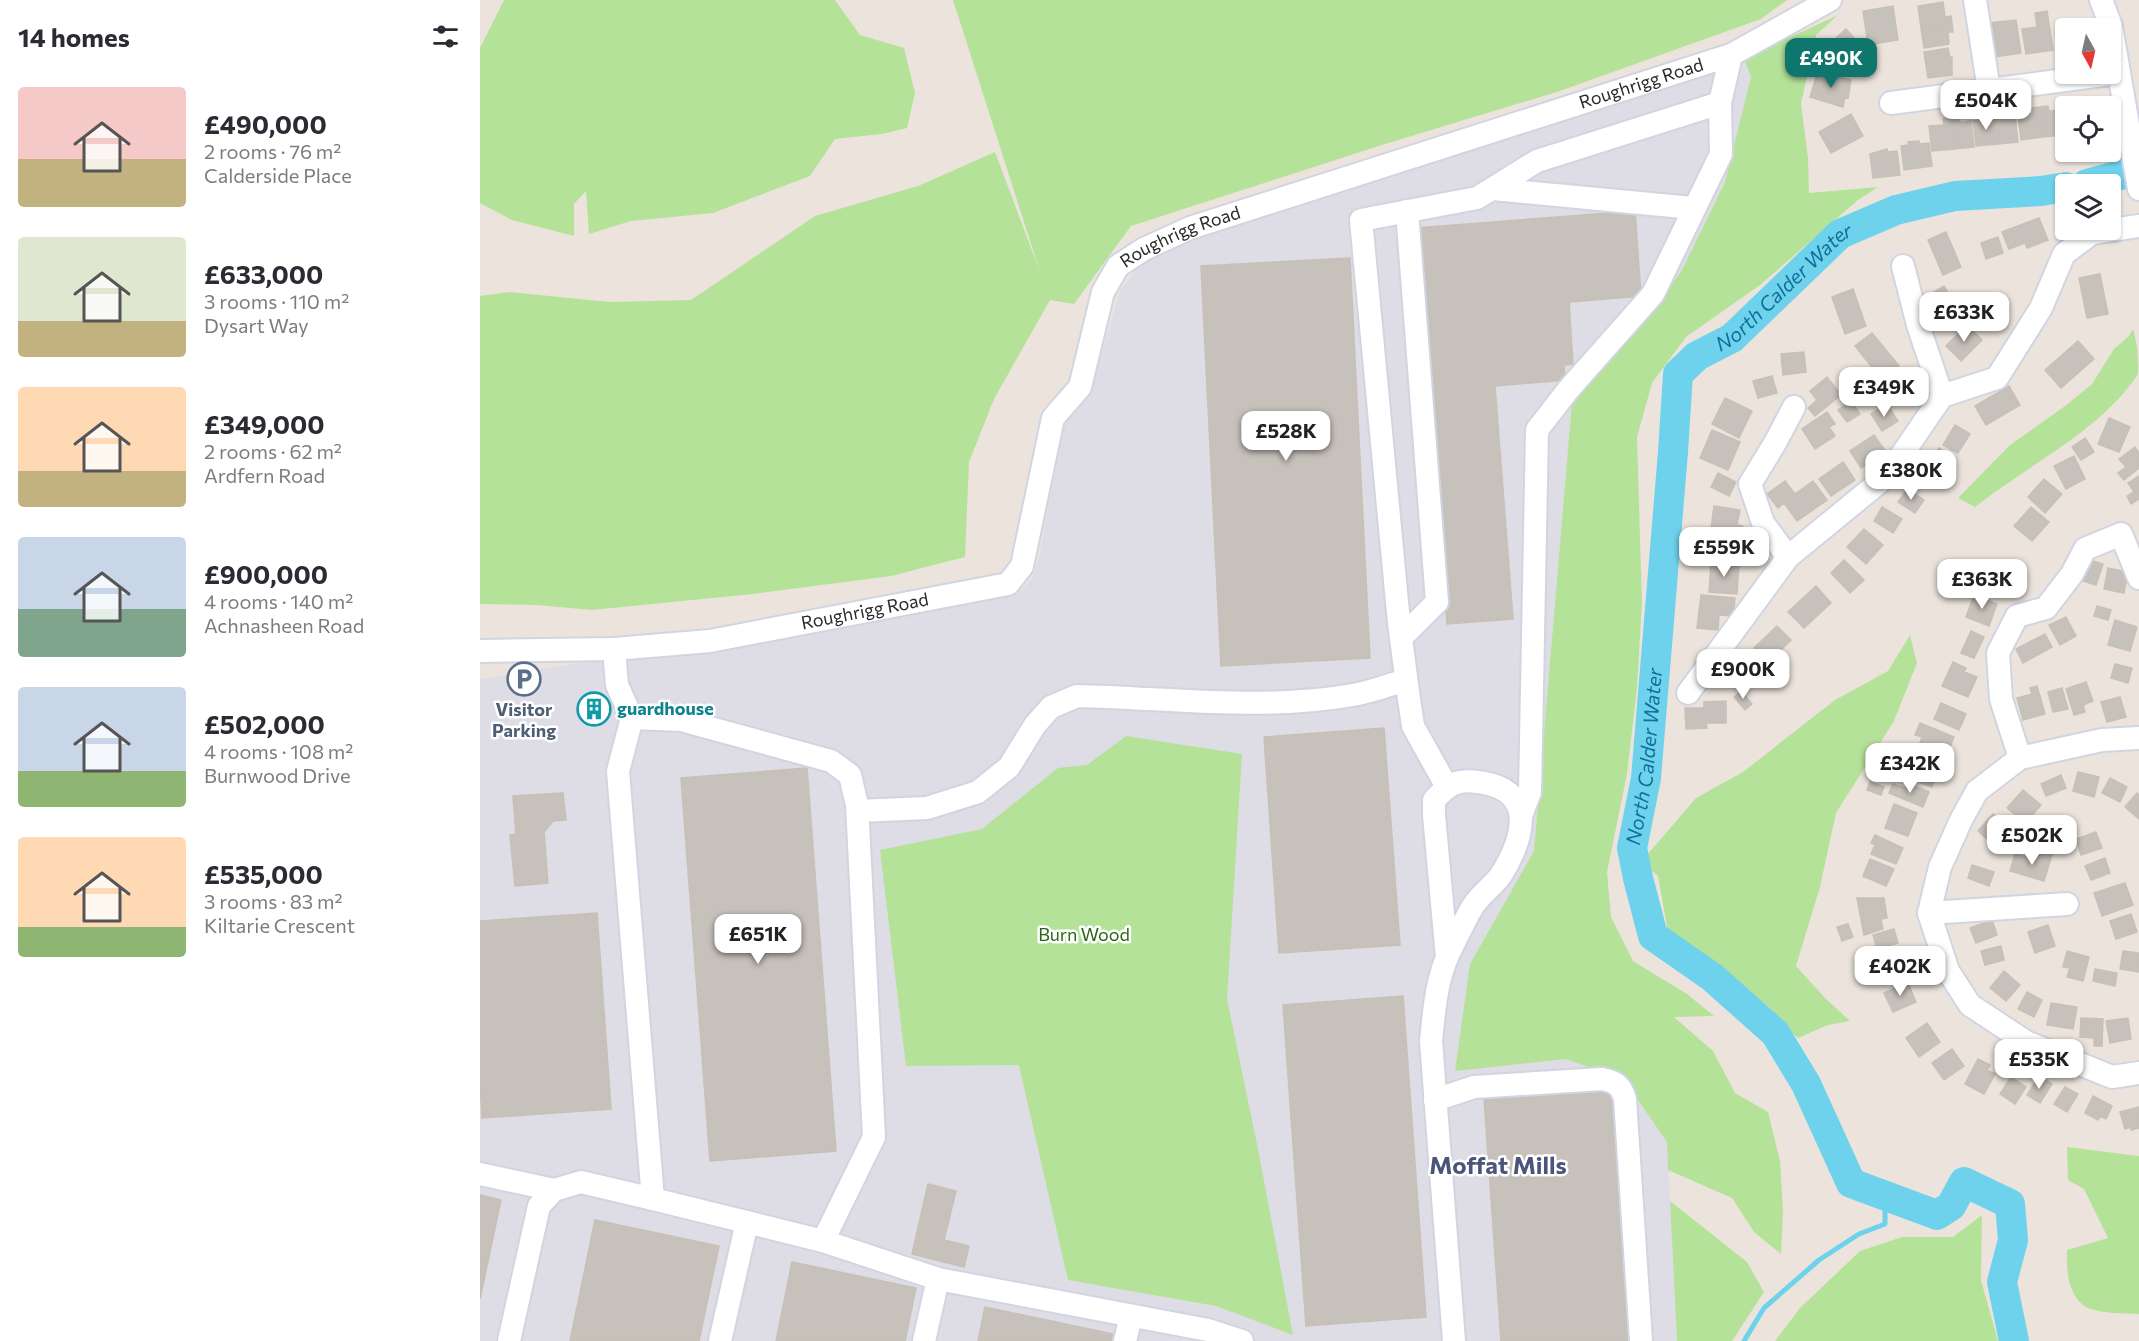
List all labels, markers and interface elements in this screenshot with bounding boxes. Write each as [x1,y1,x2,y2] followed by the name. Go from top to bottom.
[2055,18,2121,84] north arrow
[2055,18,2121,240] map controls
[429,20,462,53] icon: filters
[18,21,130,52] text: 14 homes
[1789,38,1873,89] pin: £490K
[1799,45,1863,69] text: £490K
[1576,53,1706,113] street label: Roughrigg Road
[1944,80,2028,131] pin: £504K
[1954,87,2018,111] text: £504K
[2055,96,2121,162] button: locate
[204,108,327,139] text: £490,000
[66,111,138,183] icon: home
[204,139,341,163] text: 2 rooms · 76 m²
[204,163,352,187] text: Calderside Place
[2055,174,2121,240] button: layers
[1115,201,1243,272] street label: Roughrigg Road
[1711,217,1856,355] water label: North Calder Water
[204,258,323,289] text: £633,000
[66,261,138,333] icon: home
[204,289,349,313] text: 3 rooms · 110 m²
[1922,292,2006,343] pin: £633K
[1933,299,1995,323] text: £633K
[204,313,308,337] text: Dysart Way
[1842,367,1926,418] pin: £349K
[1853,374,1915,398] text: £349K
[204,408,325,439] text: £349,000
[66,411,138,483] icon: home
[1244,411,1328,462] pin: £528K
[1255,418,1317,442] text: £528K
[204,439,342,463] text: 2 rooms · 62 m²
[1869,450,1953,501] pin: £380K
[1879,457,1943,481] text: £380K
[204,463,325,487] text: Ardfern Road
[1682,527,1766,578] pin: £559K
[1693,534,1755,558] text: £559K
[204,558,328,589] text: £900,000
[1940,559,2024,610] pin: £363K
[66,561,138,633] icon: home
[1951,566,2013,590] text: £363K
[799,587,930,633] street label: Roughrigg Road
[204,589,353,613] text: 4 rooms · 140 m²
[204,613,364,637] text: Achnasheen Road
[1701,649,1785,700] pin: £900K
[1710,656,1776,680] text: £900K
[506,661,542,697] parking icon: Visitor Parking
[1620,666,1666,847] water label: North Calder Water
[576,691,612,727] building icon: guardhouse
[617,697,714,719] place label: guardhouse
[492,698,556,741] place label: Visitor Parking
[204,708,325,739] text: £502,000
[66,711,138,783] icon: home
[204,739,353,763] text: 4 rooms · 108 m²
[1868,743,1952,794] pin: £342K
[1879,750,1941,774] text: £342K
[204,763,351,787] text: Burnwood Drive
[1990,815,2074,866] pin: £502K
[2001,822,2063,846] text: £502K
[204,858,323,889] text: £535,000
[66,861,138,933] icon: home
[204,889,343,913] text: 3 rooms · 83 m²
[204,913,355,937] text: Kiltarie Crescent
[716,914,800,965] pin: £651K
[728,921,788,945] text: £651K
[1038,923,1130,945] park label: Burn Wood
[1858,946,1942,997] pin: £402K
[1869,953,1931,977] text: £402K
[1997,1039,2081,1090] pin: £535K
[2008,1046,2070,1070] text: £535K
[1429,1150,1567,1179] district label: Moffat Mills

